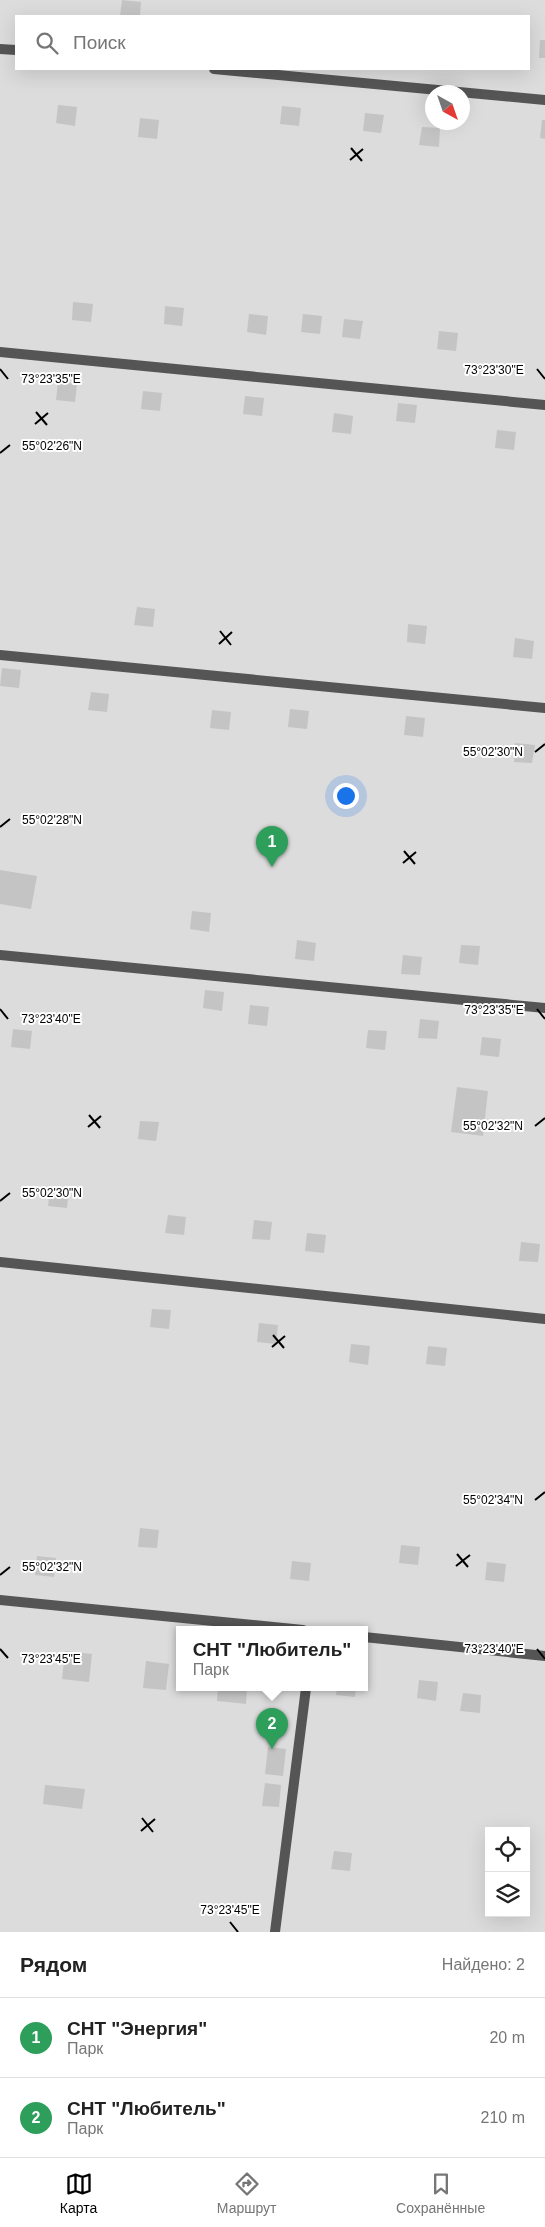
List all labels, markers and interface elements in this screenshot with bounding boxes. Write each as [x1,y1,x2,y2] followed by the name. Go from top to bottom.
[15,15,530,70] search box
[33,29,61,57] icon: search
[73,32,126,53] text: Поиск
[425,85,470,130] north arrow
[464,363,524,377] text: 73°23'30"E
[21,372,81,386] text: 73°23'35"E
[22,439,82,453] text: 55°02'26"N
[463,745,523,759] text: 55°02'30"N
[333,783,359,809] your location
[22,813,82,827] text: 55°02'28"N
[256,826,288,867] pin: 1
[464,1003,524,1017] text: 73°23'35"E
[21,1012,81,1026] text: 73°23'40"E
[463,1119,523,1133] text: 55°02'32"N
[22,1186,82,1200] text: 55°02'30"N
[463,1493,523,1507] text: 55°02'34"N
[22,1560,82,1574] text: 55°02'32"N
[176,1626,368,1691] popup
[193,1639,351,1660] text: СНТ "Любитель"
[464,1642,524,1656] text: 73°23'40"E
[21,1652,81,1666] text: 73°23'45"E
[193,1661,229,1678] text: Парк
[256,1708,288,1749] pin: 2
[485,1827,530,1917] map controls
[485,1827,530,1872] button: locate
[485,1872,530,1917] button: layers
[200,1903,260,1917] text: 73°23'45"E
[20,1953,87,1976] text: Рядом
[442,1956,525,1973] text: Найдено: 2
[67,2018,207,2039] text: СНТ "Энергия"
[32,2029,40,2046] text: 1
[489,2029,525,2046] text: 20 m
[67,2040,103,2057] text: Парк
[67,2098,226,2119] text: СНТ "Любитель"
[32,2109,40,2126] text: 2
[481,2109,525,2126] text: 210 m
[67,2120,103,2137] text: Парк
[60,2170,97,2216] tab: Карта
[217,2170,276,2216] tab: Маршрут
[396,2170,485,2216] tab: Сохранённые

